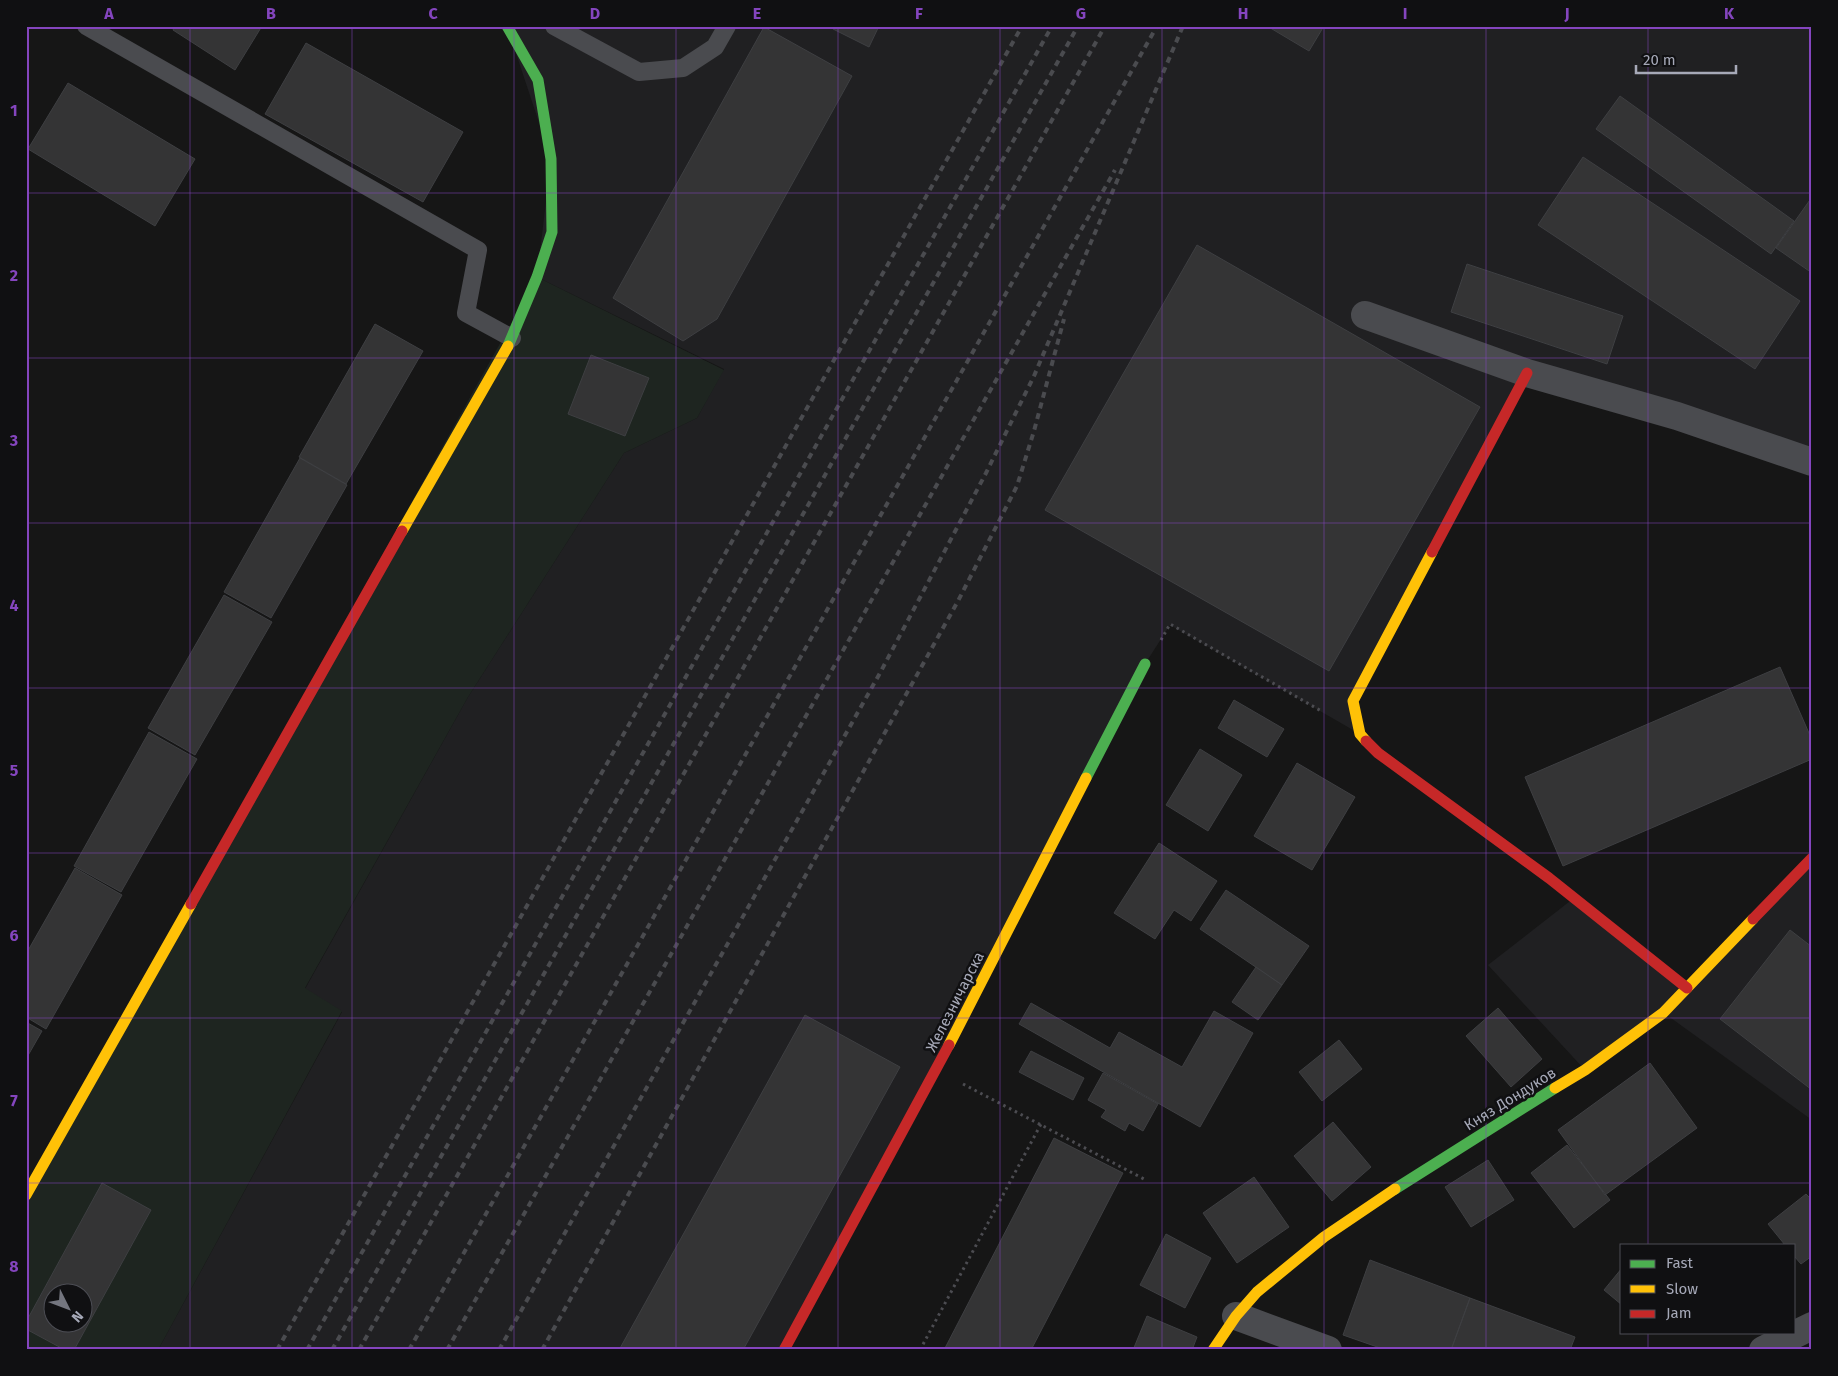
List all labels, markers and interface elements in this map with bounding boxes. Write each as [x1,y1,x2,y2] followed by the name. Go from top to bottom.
[103,4,114,23] text: A
[266,4,276,23] text: B
[428,4,438,23] text: C
[590,4,600,23] text: D
[753,4,761,23] text: E
[915,4,923,23] text: F
[1076,4,1086,23] text: G
[1238,4,1248,23] text: H
[1403,4,1407,23] text: I
[1563,4,1570,23] text: J
[1724,4,1735,23] text: K
[1636,42,1736,74] scale bar
[1643,51,1676,69] text: 20 m
[10,101,18,120] text: 1
[10,266,18,285] text: 2
[9,431,18,450] text: 3
[9,596,19,615] text: 4
[10,761,19,780] text: 5
[9,926,19,945] text: 6
[922,949,988,1055] street label: Железничарска
[1461,1064,1559,1134] street label: Княз Дондуков
[10,1091,18,1110] text: 7
[1620,1244,1796,1334] legend
[1666,1254,1693,1272] text: Fast
[9,1257,19,1276] text: 8
[1666,1280,1698,1298] text: Slow
[42,1284,92,1334] north arrow
[1666,1304,1692,1322] text: Jam
[68,1307,87,1326] text: N

